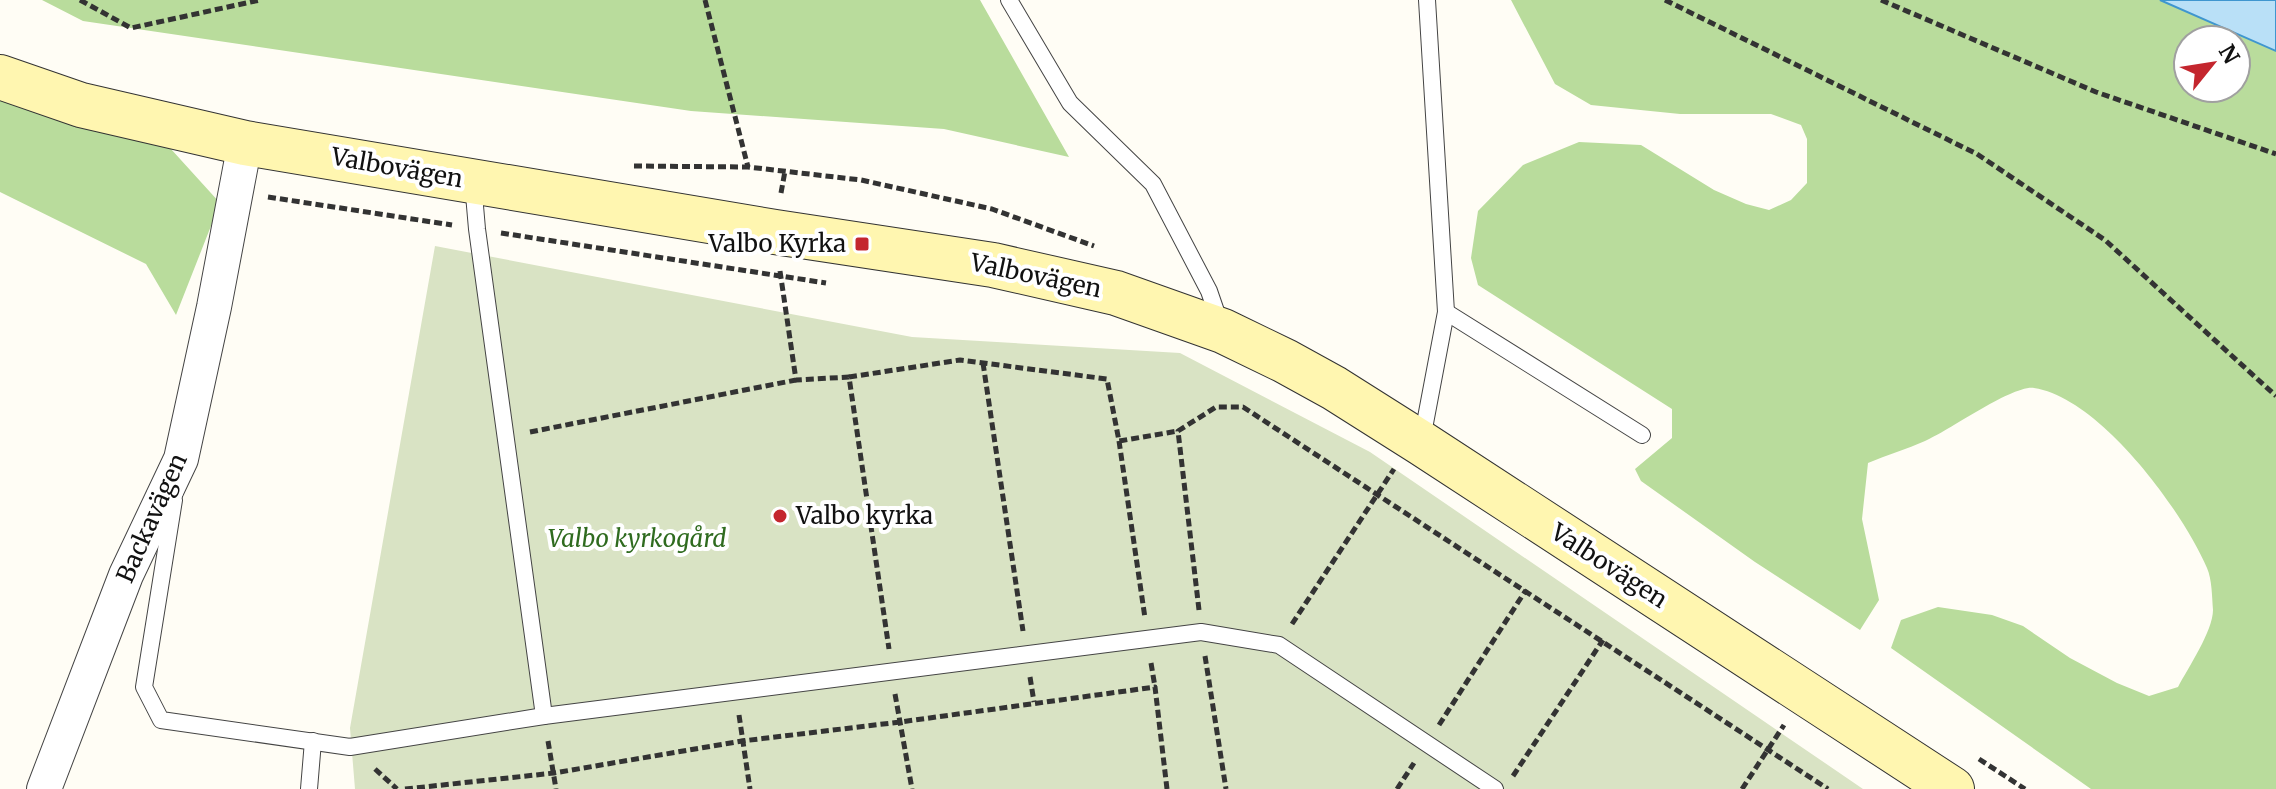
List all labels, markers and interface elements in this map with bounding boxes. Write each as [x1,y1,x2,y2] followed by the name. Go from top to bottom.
[2172,24,2252,104] north arrow
[2213,39,2246,69] text: N
[328,141,465,194] street label: Valbovägen
[708,228,846,259] place label: Valbo Kyrka
[853,235,871,253] marker: Valbo Kyrka
[967,246,1104,305] street label: Valbovägen
[109,448,194,587] street label: Backavägen
[795,500,933,531] place label: Valbo kyrka
[771,507,789,525] marker: Valbo kyrka
[1544,516,1674,615] street label: Valbovägen
[548,523,726,554] park label: Valbo kyrkogård

